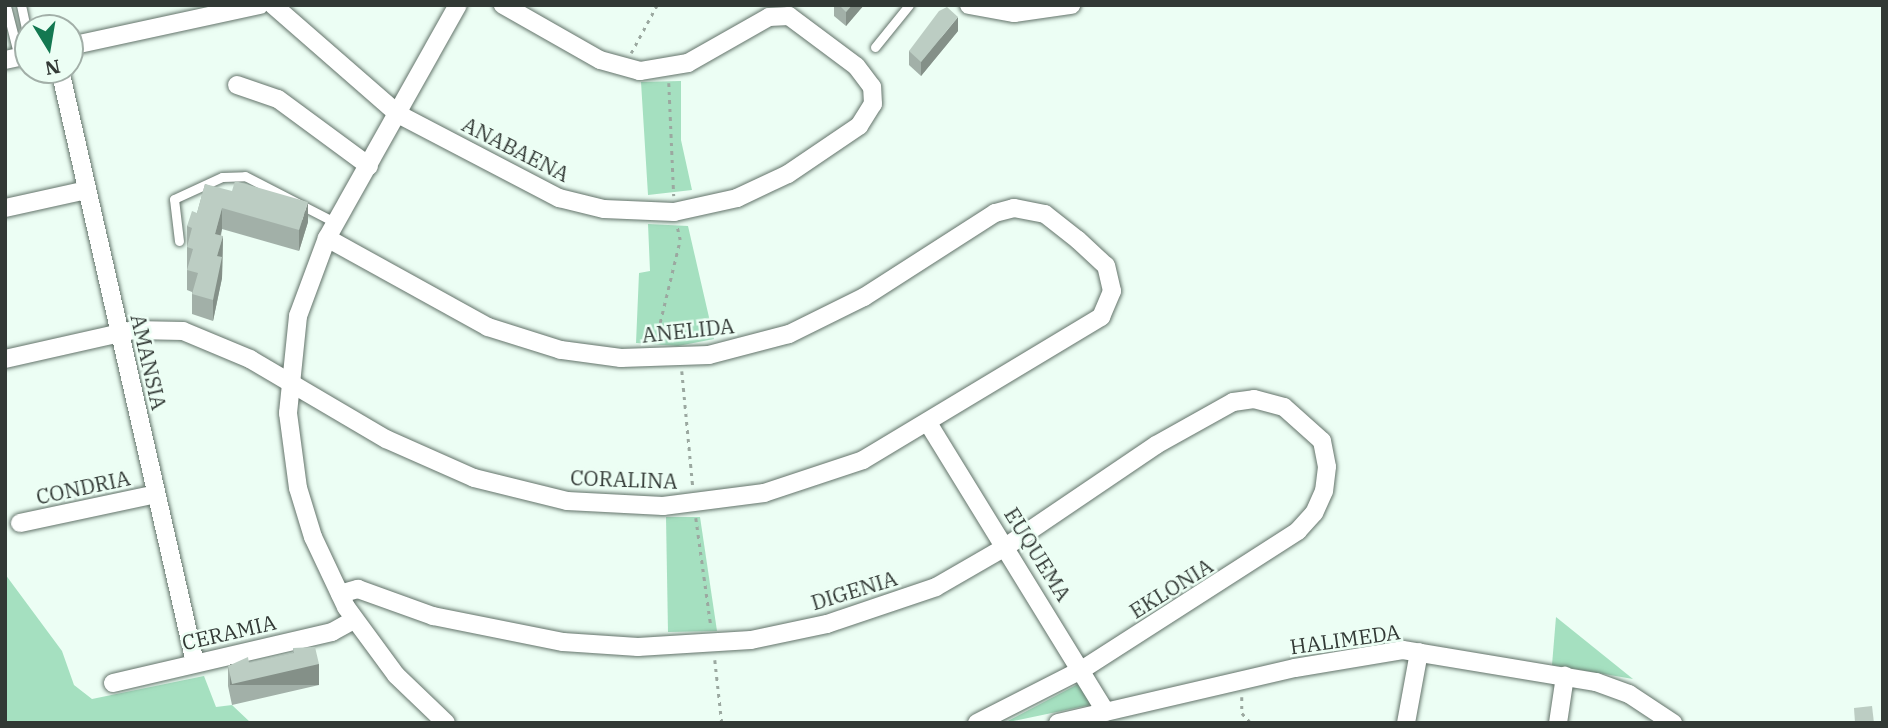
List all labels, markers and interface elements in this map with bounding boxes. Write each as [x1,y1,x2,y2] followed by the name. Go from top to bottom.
[14,14,84,84] north arrow
[43,54,62,81] text: N
[458,111,574,187] street label: ANABAENA
[126,312,172,412] street label: AMANSIA
[641,313,735,347] street label: ANELIDA
[34,465,132,509] street label: CONDRIA
[570,465,678,493] street label: CORALINA
[999,503,1077,605] street label: EUQUEMA
[1125,553,1217,623] street label: EKLONIA
[808,565,900,615] street label: DIGENIA
[179,609,279,655] street label: CERAMIA
[1288,619,1402,659] street label: HALIMEDA

